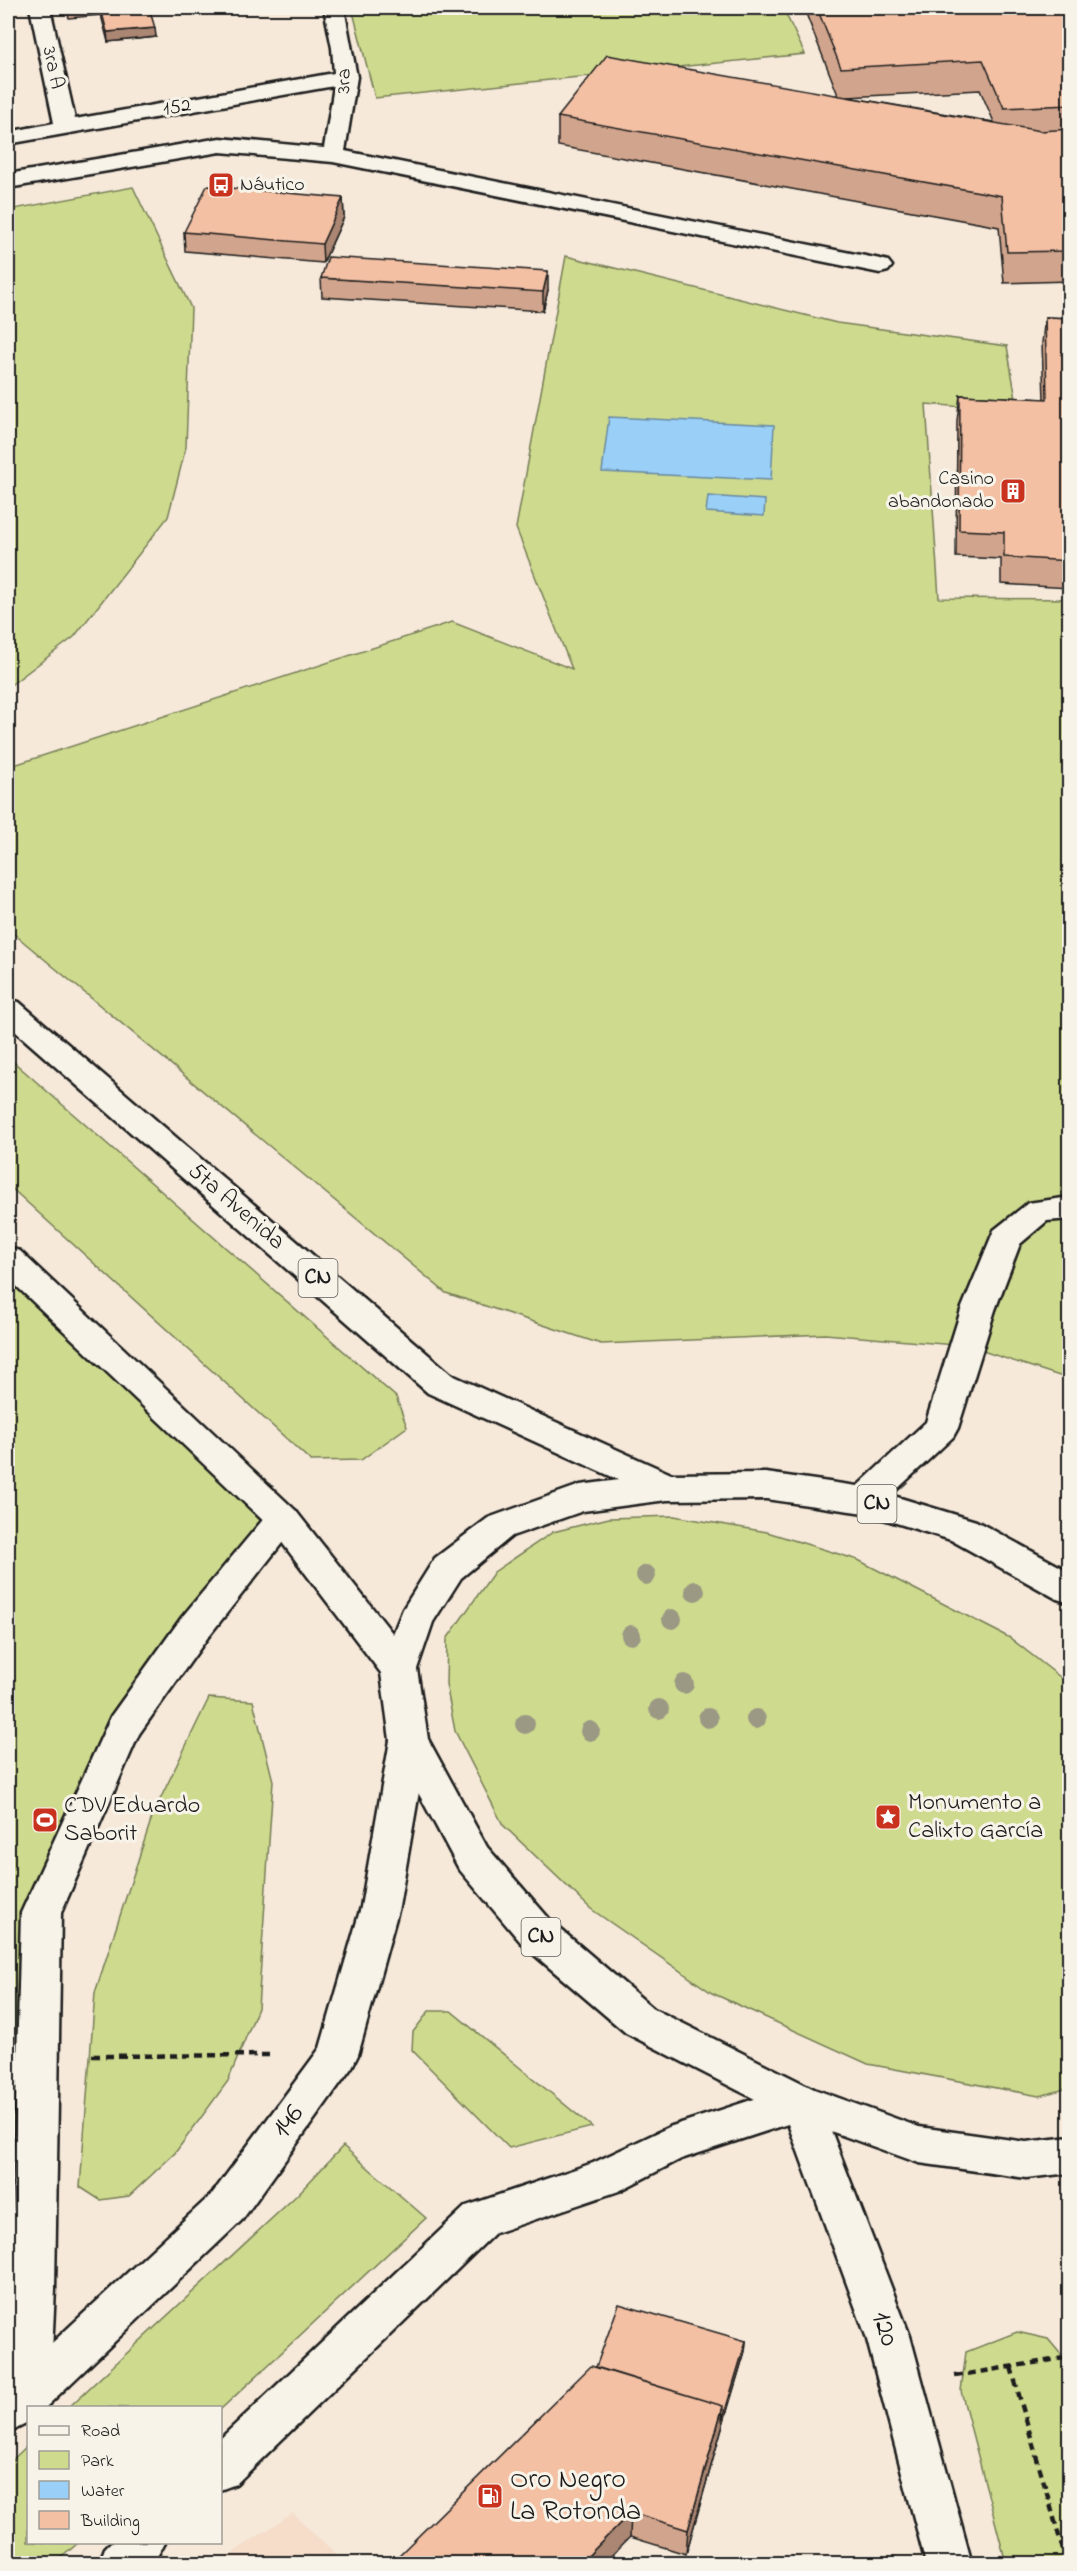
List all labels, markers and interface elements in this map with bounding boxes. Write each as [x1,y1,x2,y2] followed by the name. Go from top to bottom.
[33,44,71,92] street label: 3ra A
[330,68,360,94] street label: 3ra
[161,91,193,125] street label: 152
[206,170,236,200] bus stop icon: Náutico
[240,171,305,200] place label: Náutico
[888,465,994,517] place label: Casino abandonado
[998,476,1028,506] building icon: Casino abandonado
[180,1155,292,1259] street label: 5ta Avenida
[298,1259,338,1297] road number: CN
[858,1485,896,1523] road number: CN
[908,1786,1043,1849] place label: Monumento a Calixto García
[64,1789,200,1852] place label: CDV Eduardo Saborit
[873,1802,903,1832] place icon: Monumento a Calixto García
[30,1805,60,1835] sports icon: CDV Eduardo Saborit
[522,1918,560,1956] road number: CN
[263,2097,315,2147] street label: 146
[859,2306,909,2352] street label: 120
[27,2406,222,2544] legend
[81,2419,120,2445] text: Road
[81,2449,114,2475] text: Park
[510,2460,641,2533] place label: Oro Negro La Rotonda
[81,2479,125,2505] text: Water
[475,2481,505,2511] fuel station icon: Oro Negro La Rotonda
[80,2509,140,2536] text: Building

